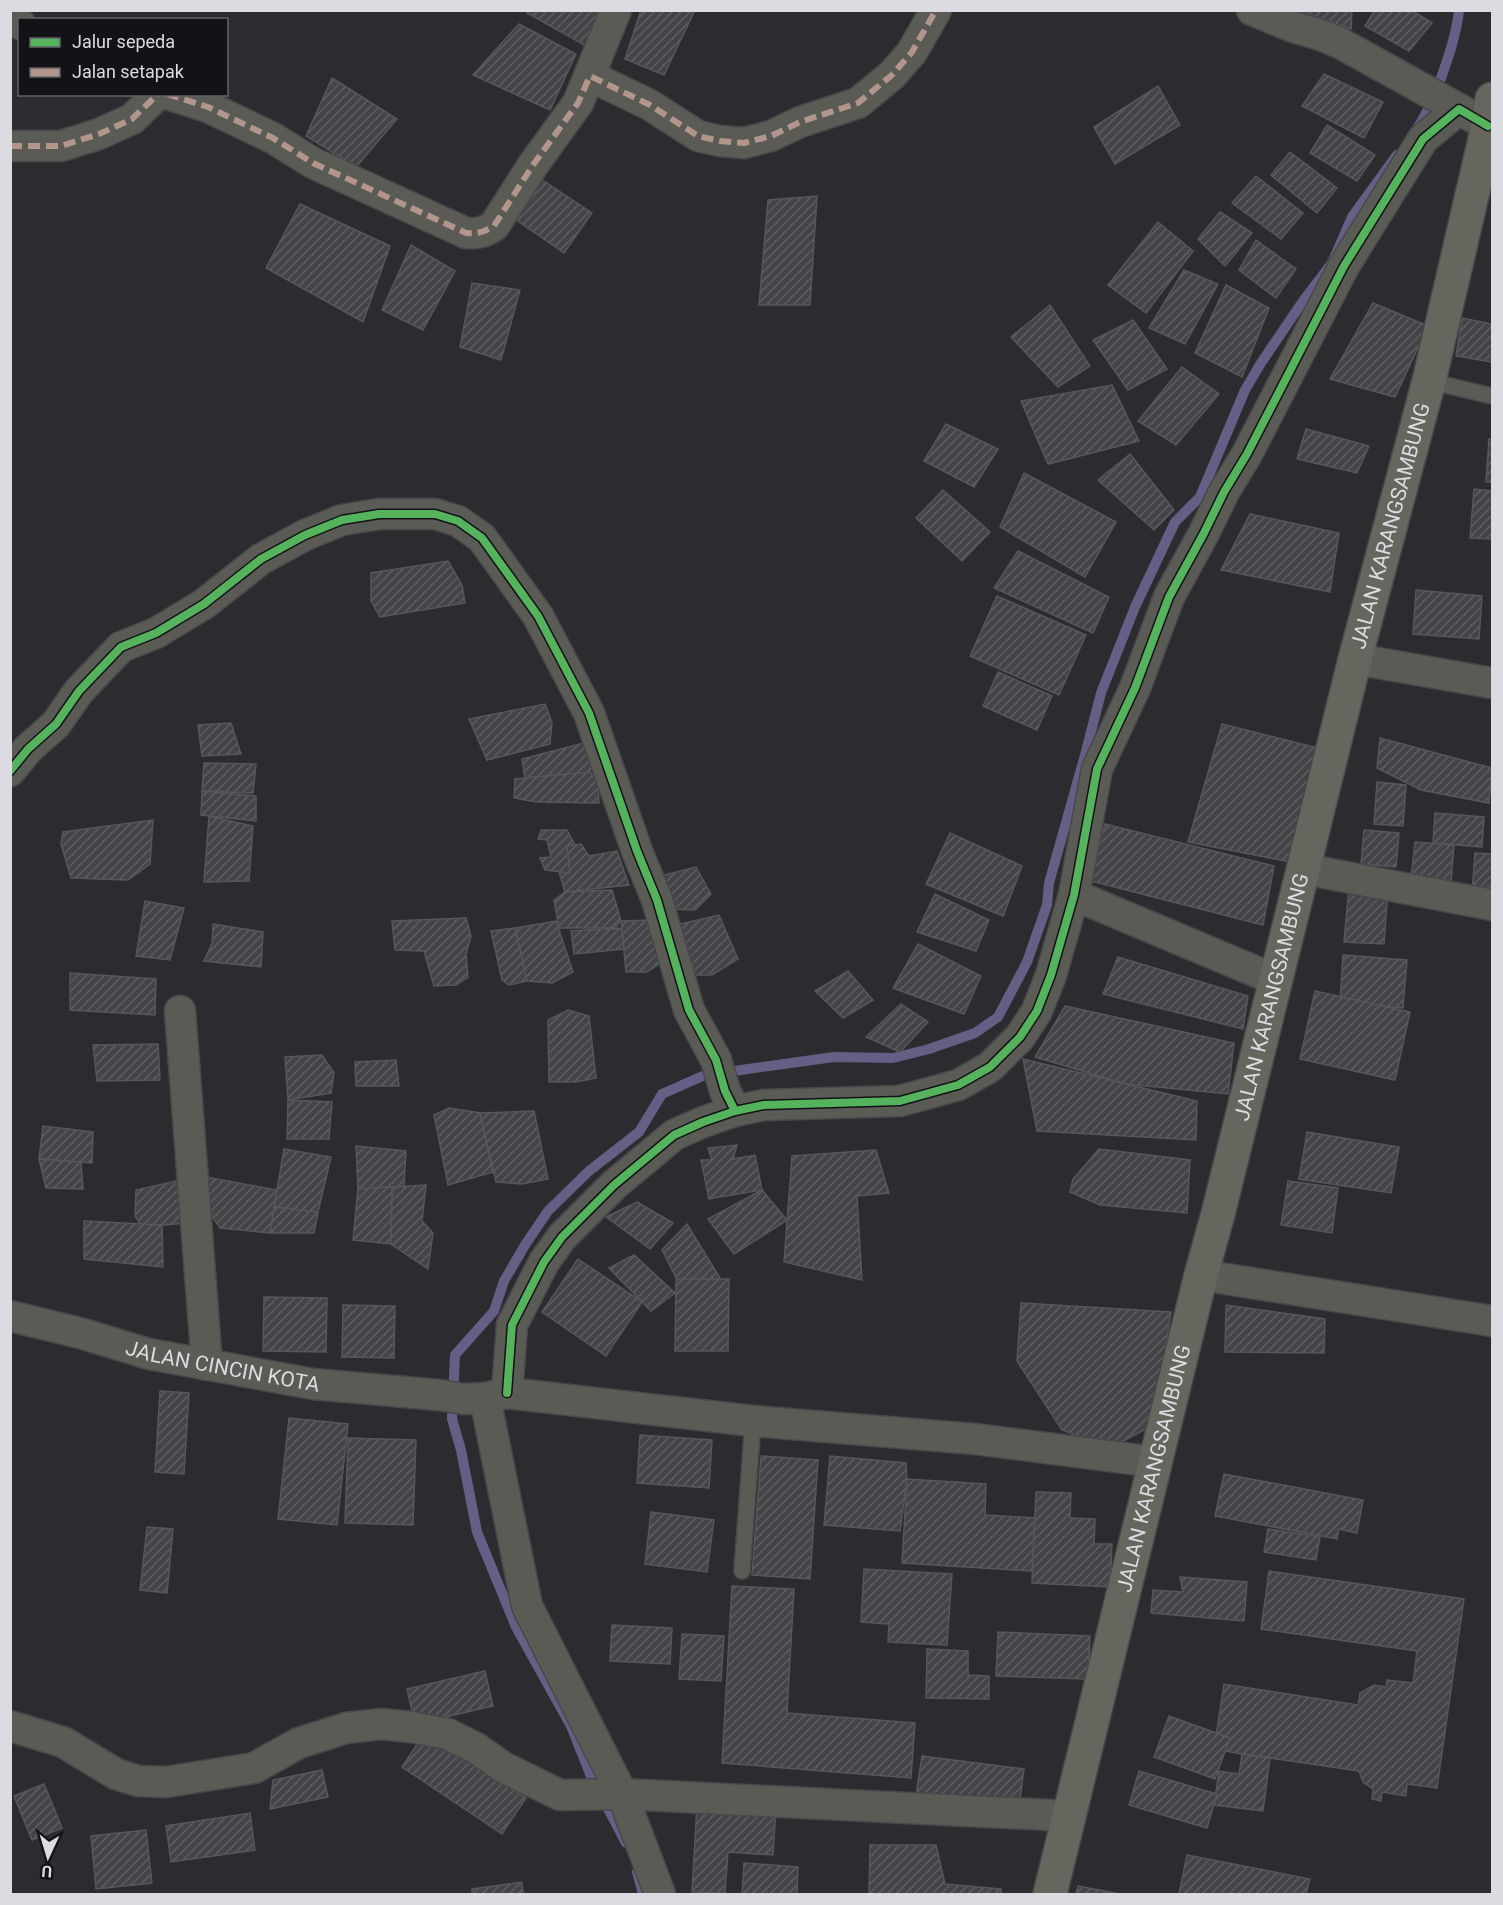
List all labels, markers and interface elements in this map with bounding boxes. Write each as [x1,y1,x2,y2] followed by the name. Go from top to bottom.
[18,18,228,96] legend
[72,31,175,52] text: Jalur sepeda
[72,61,185,82] text: Jalan setapak
[1346,400,1435,652] street label: JALAN KARANGSAMBUNG
[1229,871,1314,1123] street label: JALAN KARANGSAMBUNG
[123,1336,322,1397] street label: JALAN CINCIN KOTA
[1112,1342,1196,1595] street label: JALAN KARANGSAMBUNG
[18,1827,78,1887] north arrow
[41,1862,53,1881] text: U

